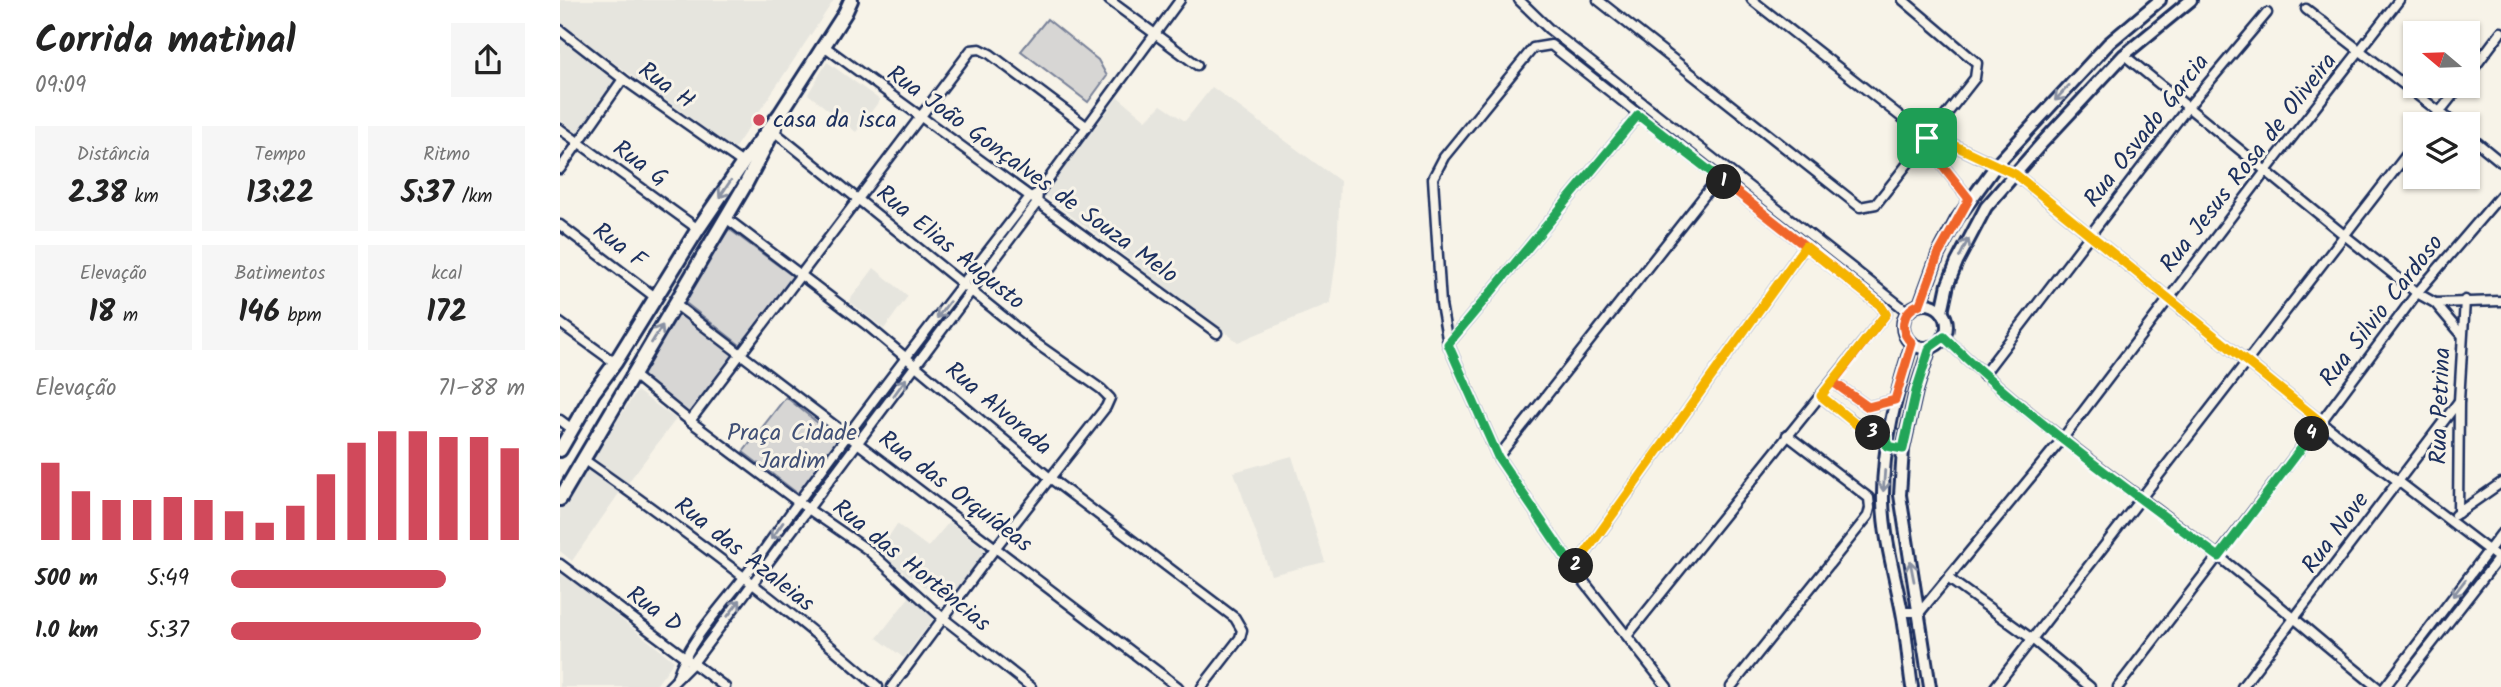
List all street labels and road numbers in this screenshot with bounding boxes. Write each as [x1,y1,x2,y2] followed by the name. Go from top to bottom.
[2150,44,2348,282] street label: Rua Jesus Rosa de Oliveira
[2074,45,2220,217] street label: Rua Osvado Garcia
[629,52,703,120] street label: Rua H
[878,56,1186,295] street label: Rua João Gonçalves de Souza Melo
[604,130,676,198] street label: Rua G
[867,175,1033,321] street label: Rua Elias Augusto
[584,213,656,281] street label: Rua F
[2310,226,2454,396] street label: Rua Silvio Cardoso
[2419,347,2463,465] street label: Rua Petrina
[936,352,1060,466] street label: Rua Alvorada
[869,421,1041,563] street label: Rua das Orquídeas
[2292,483,2380,582] street label: Rua Nove
[665,487,823,623] street label: Rua das Azaleias
[823,490,999,642] street label: Rua das Hortências
[617,576,691,644] street label: Rua D

